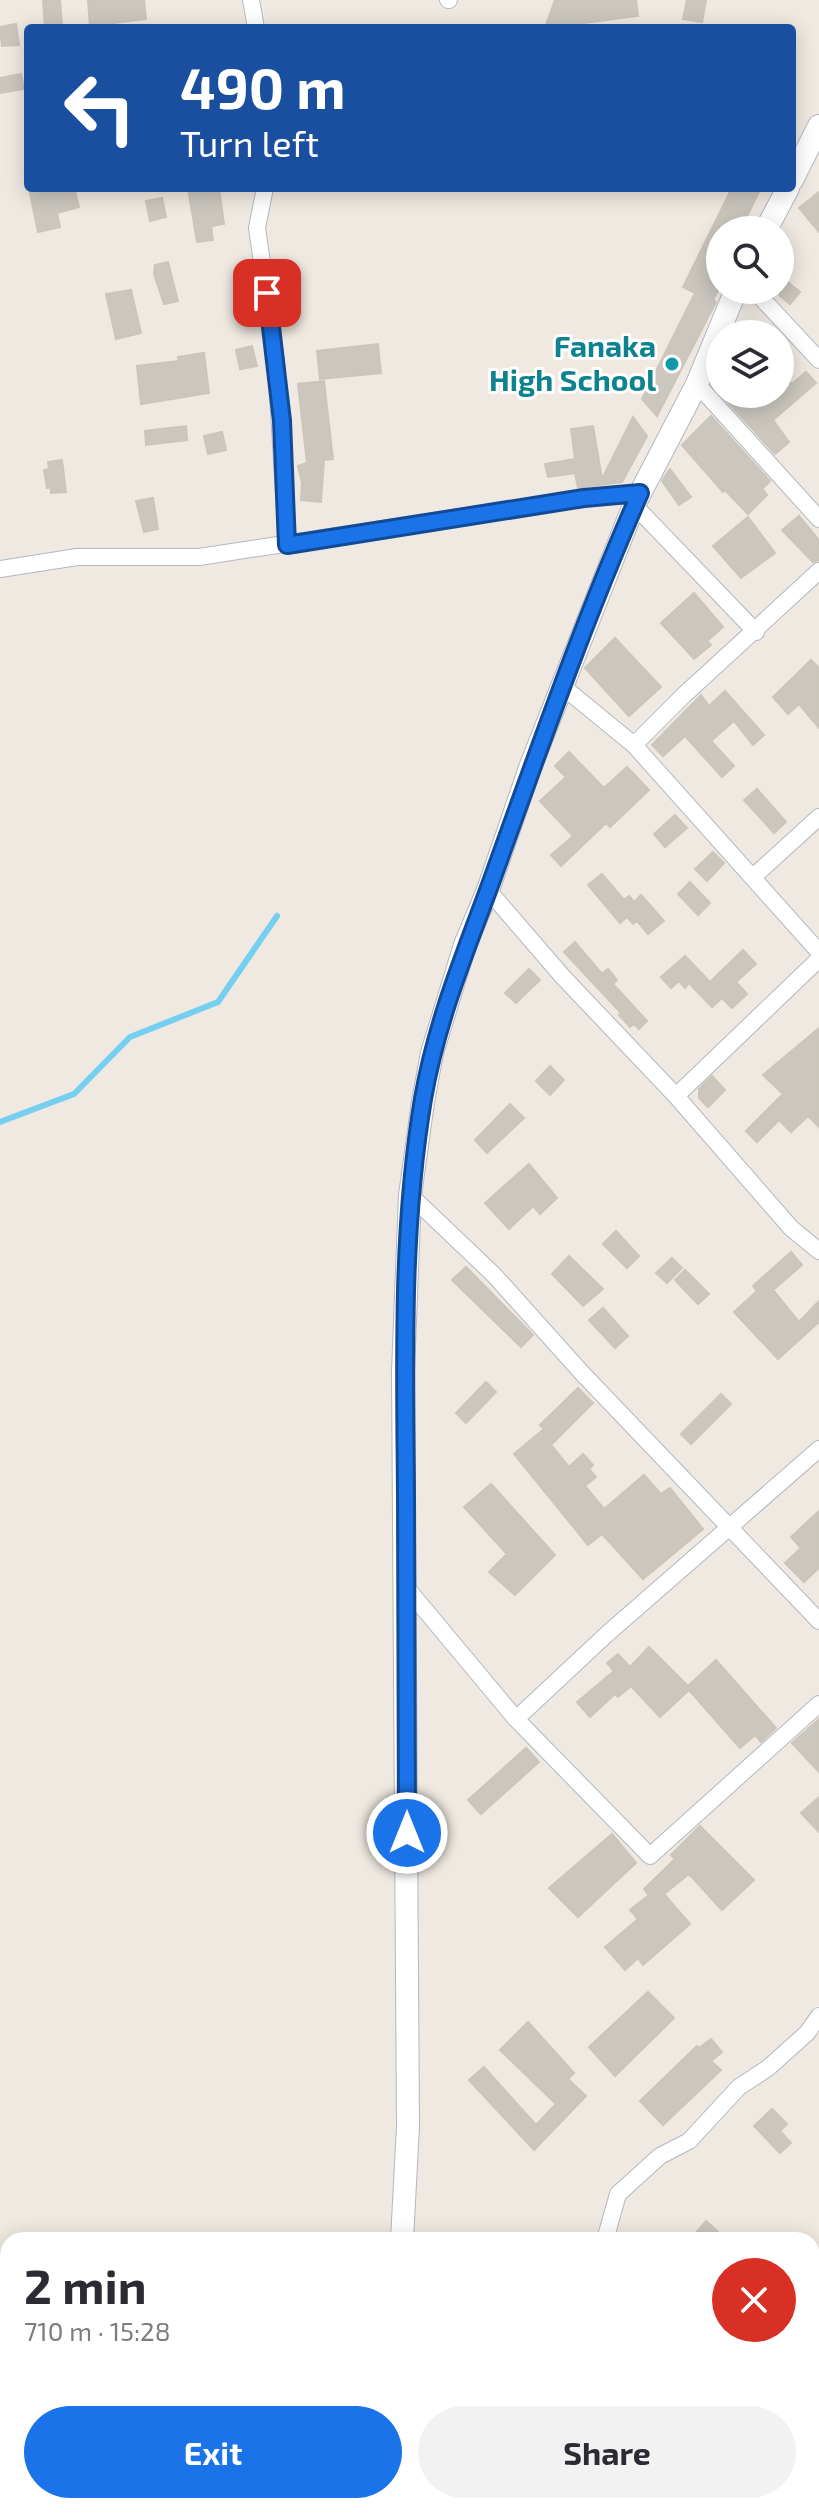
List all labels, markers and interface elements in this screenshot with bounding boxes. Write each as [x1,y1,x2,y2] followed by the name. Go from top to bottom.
[180,53,345,120] text: 490 m
[48,56,152,160] icon: left
[180,121,319,164] text: Turn left
[706,216,794,408] map controls
[706,216,794,304] button: search
[233,259,301,327] pin
[245,271,289,315] icon: arrive
[706,320,794,408] button: layers
[489,327,656,397] place label: Fanaka High School
[663,355,681,373] marker: Fanaka High School
[365,1791,449,1875] position arrow
[24,2256,147,2314] text: 2 min
[712,2258,796,2342] button: close
[24,2315,170,2346] text: 710 m · 15:28
[24,2406,402,2498] button: Exit
[418,2406,796,2498] button: Share

